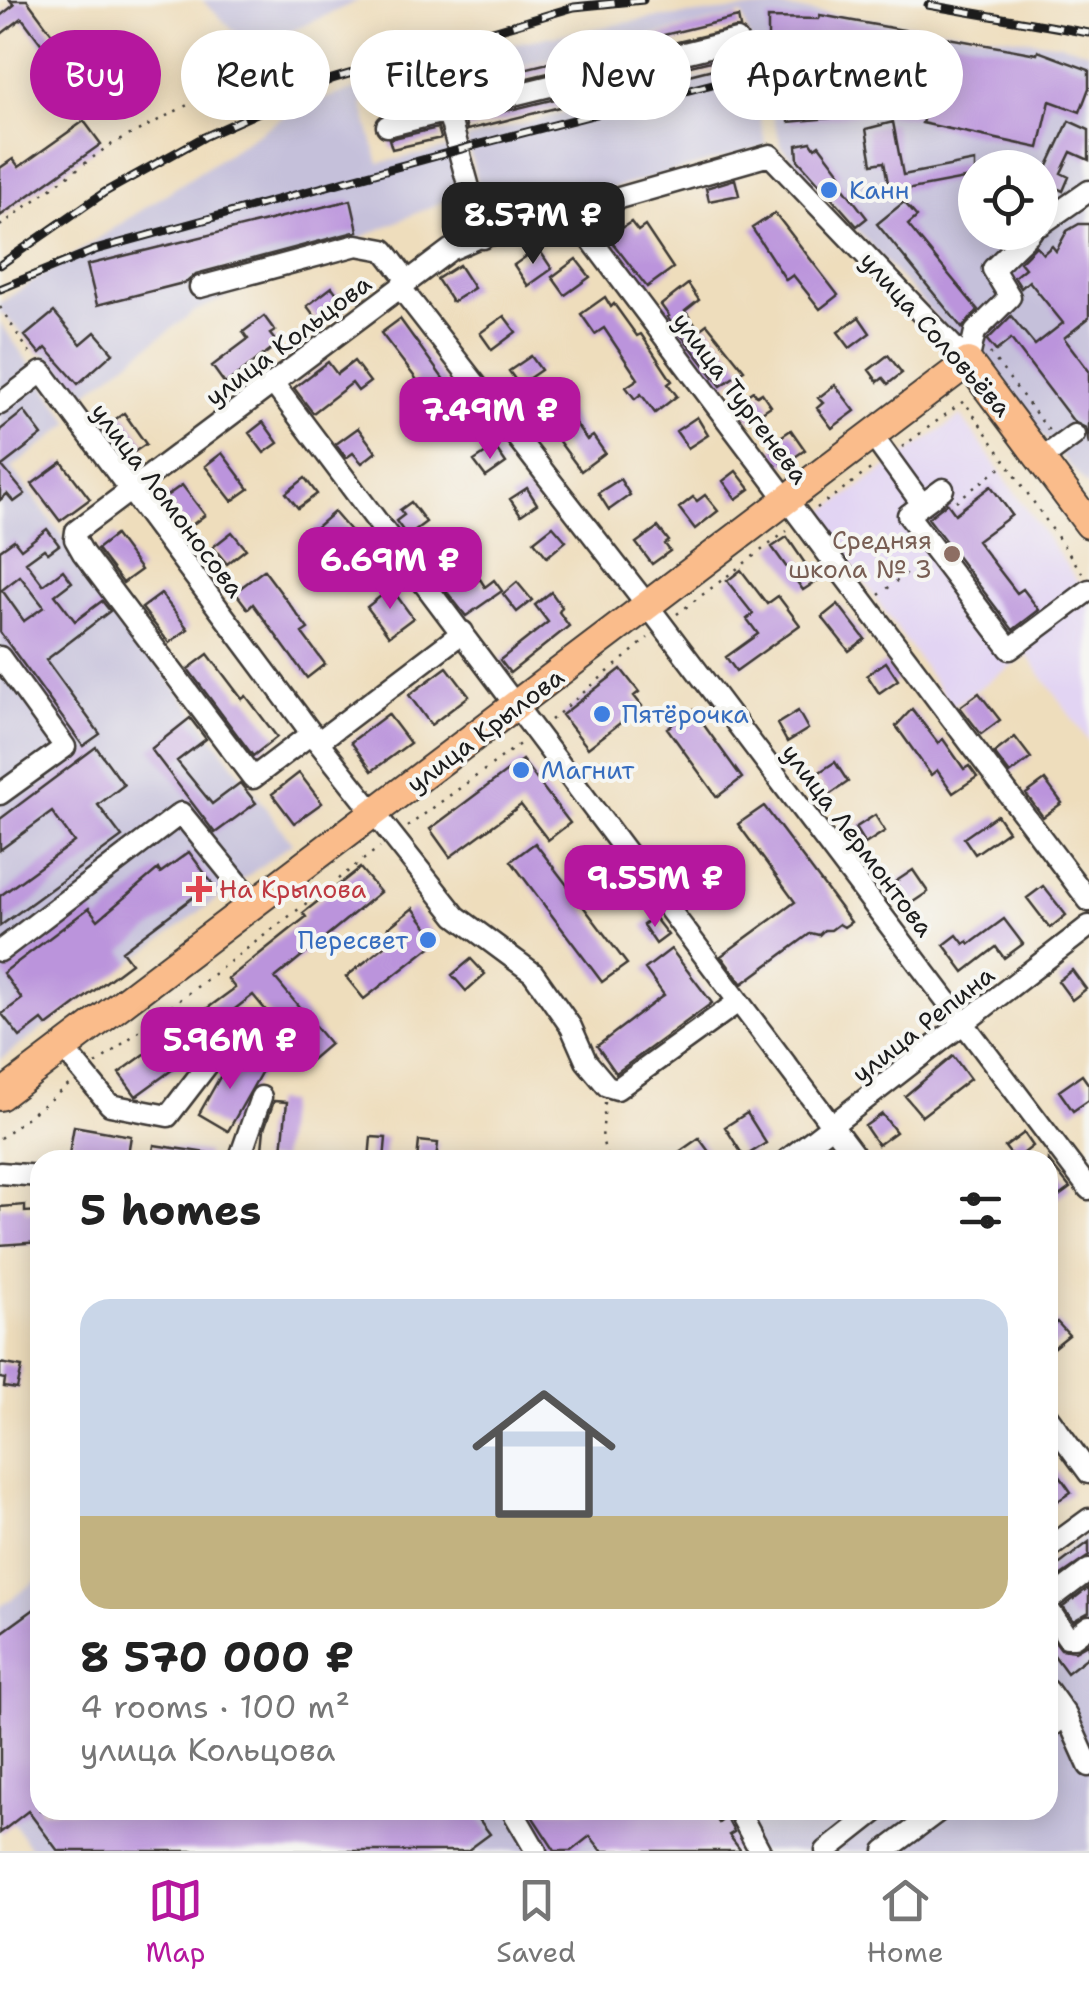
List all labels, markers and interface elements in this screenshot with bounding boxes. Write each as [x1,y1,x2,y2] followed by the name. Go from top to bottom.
[30,30,161,120] chip: Buy
[181,30,330,120] chip: Rent
[350,30,525,120] chip: Filters
[545,30,691,120] chip: New
[711,30,963,120] chip: Apartment
[958,150,1058,250] map controls
[958,150,1058,250] button: locate
[849,173,910,207] place label: Канн
[818,179,840,201] marker: Канн
[441,182,625,267] pin: 8.57M ₽
[464,193,602,236] text: 8.57M ₽
[853,244,1020,424] street label: улица Соловьёва
[198,266,378,414] street label: улица Кольцова
[665,305,817,491] street label: улица Тургенева
[398,377,582,462] pin: 7.49M ₽
[421,388,559,431] text: 7.49M ₽
[84,396,253,605] street label: улица Ломоносова
[788,523,932,586] place label: Средняя школа № 3
[298,527,482,612] pin: 6.69M ₽
[320,538,460,581] text: 6.69M ₽
[941,543,963,565] marker: Средняя школа № 3
[399,659,571,800] street label: улица Крылова
[622,697,749,731] place label: Пятёрочка
[591,703,613,725] marker: Пятёрочка
[774,737,942,944] street label: улица Лермонтова
[541,753,634,787] place label: Магнит
[510,759,532,781] marker: Магнит
[563,845,747,930] pin: 9.55M ₽
[586,856,724,899] text: 9.55M ₽
[219,872,367,906] place label: На Крылова
[188,878,210,900] marker: На Крылова
[298,923,408,957] place label: Пересвет
[417,929,439,951] marker: Пересвет
[845,957,1002,1090] street label: улица Репина
[138,1007,322,1092] pin: 5.96M ₽
[163,1018,297,1061] text: 5.96M ₽
[80,1182,261,1238] text: 5 homes
[953,1183,1008,1238] icon: filters
[454,1364,634,1544] icon: home
[80,1629,354,1685] text: 8 570 000 ₽
[80,1685,350,1728] text: 4 rooms · 100 m²
[80,1728,335,1771] text: улица Кольцова
[145,1873,205,1971] tab: Map
[496,1873,576,1971] tab: Saved
[867,1873,944,1971] tab: Home

